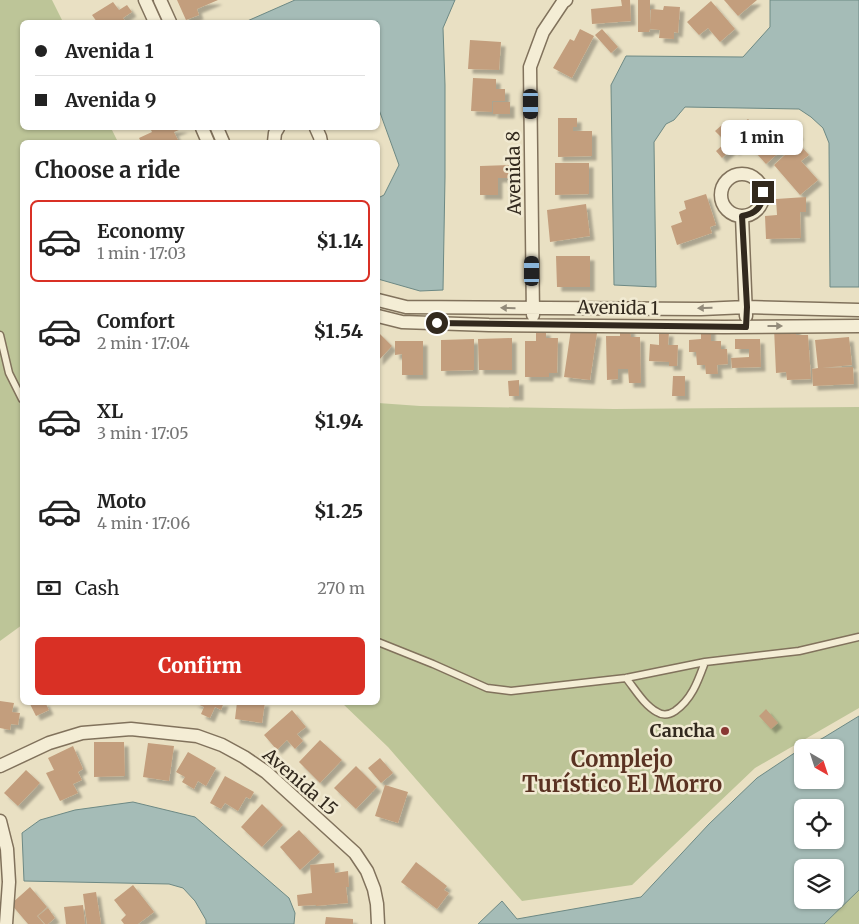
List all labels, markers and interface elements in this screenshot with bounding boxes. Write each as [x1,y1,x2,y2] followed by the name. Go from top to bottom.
[65,39,154,63] text: Avenida 1
[65,88,156,112] text: Avenida 9
[523,89,538,119] car
[722,120,804,154] callout: 1 min
[740,127,784,147] text: 1 min
[501,131,526,216] street label: Avenida 8
[35,156,180,184] text: Choose a ride
[752,181,774,203] route end
[37,219,82,264] icon: car
[97,219,185,243] text: Economy
[316,229,363,253] text: $1.14
[97,243,186,263] text: 1 min · 17:03
[524,256,539,286] car
[576,295,659,320] street label: Avenida 1
[500,304,516,312] one-way arrow
[697,305,713,313] one-way arrow
[37,309,82,354] icon: car
[97,309,175,333] text: Comfort
[426,312,448,334] route start
[313,319,363,343] text: $1.54
[768,322,784,330] one-way arrow
[97,333,190,353] text: 2 min · 17:04
[37,399,82,444] icon: car
[97,399,123,423] text: XL
[314,409,363,433] text: $1.94
[97,423,189,443] text: 3 min · 17:05
[37,489,82,534] icon: car
[97,489,146,513] text: Moto
[314,499,363,523] text: $1.25
[97,513,190,533] text: 4 min · 17:06
[35,574,63,602] icon: cash
[75,576,119,600] text: Cash
[317,578,365,598] text: 270 m
[35,637,365,695] button: Confirm
[650,719,715,742] place label: Cancha
[719,725,731,737] marker: Cancha
[794,739,844,789] north arrow
[794,739,844,909] map controls
[257,742,342,820] street label: Avenida 15
[522,745,722,798] district label: Complejo Turístico El Morro
[794,799,844,849] button: locate
[794,859,844,909] button: layers

